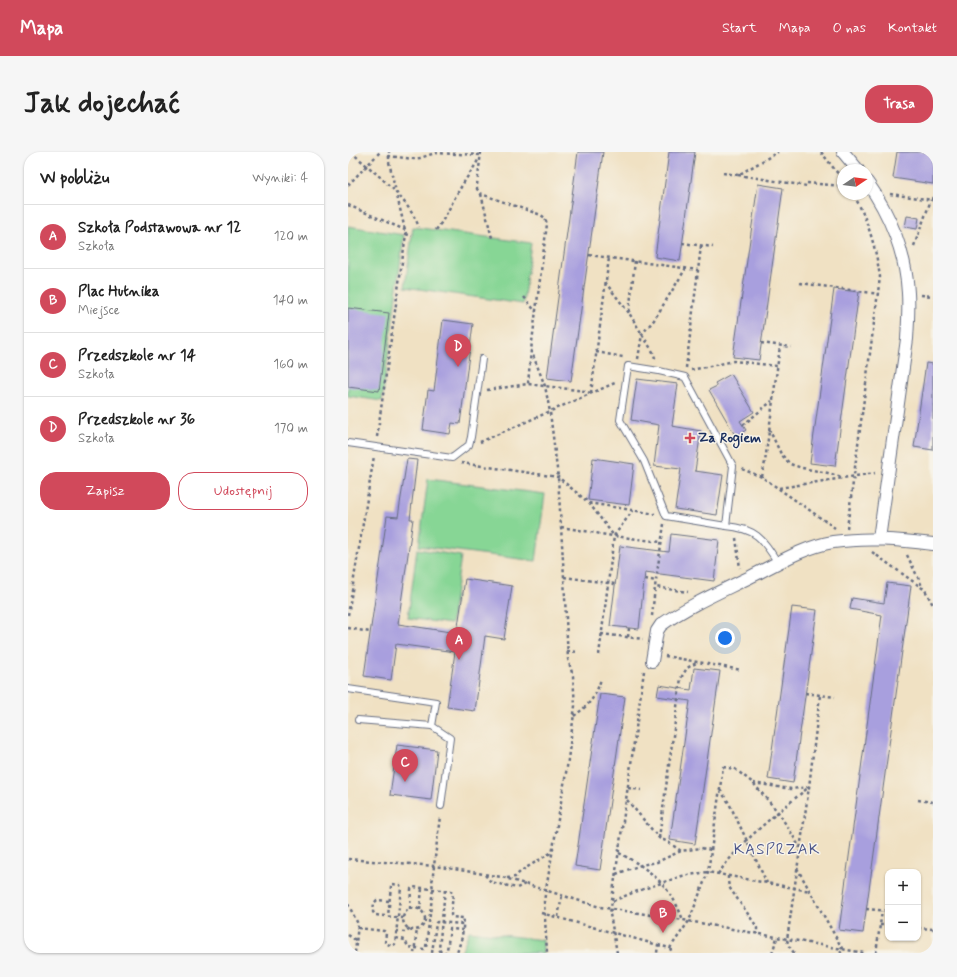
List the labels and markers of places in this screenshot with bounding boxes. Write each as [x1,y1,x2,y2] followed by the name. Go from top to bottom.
[445,334,471,367] pin: D
[698,429,761,449] place label: Za Rogiem
[685,433,695,443] marker: Za Rogiem
[446,627,472,660] pin: A
[392,749,418,782] pin: C
[650,900,676,933] pin: B

